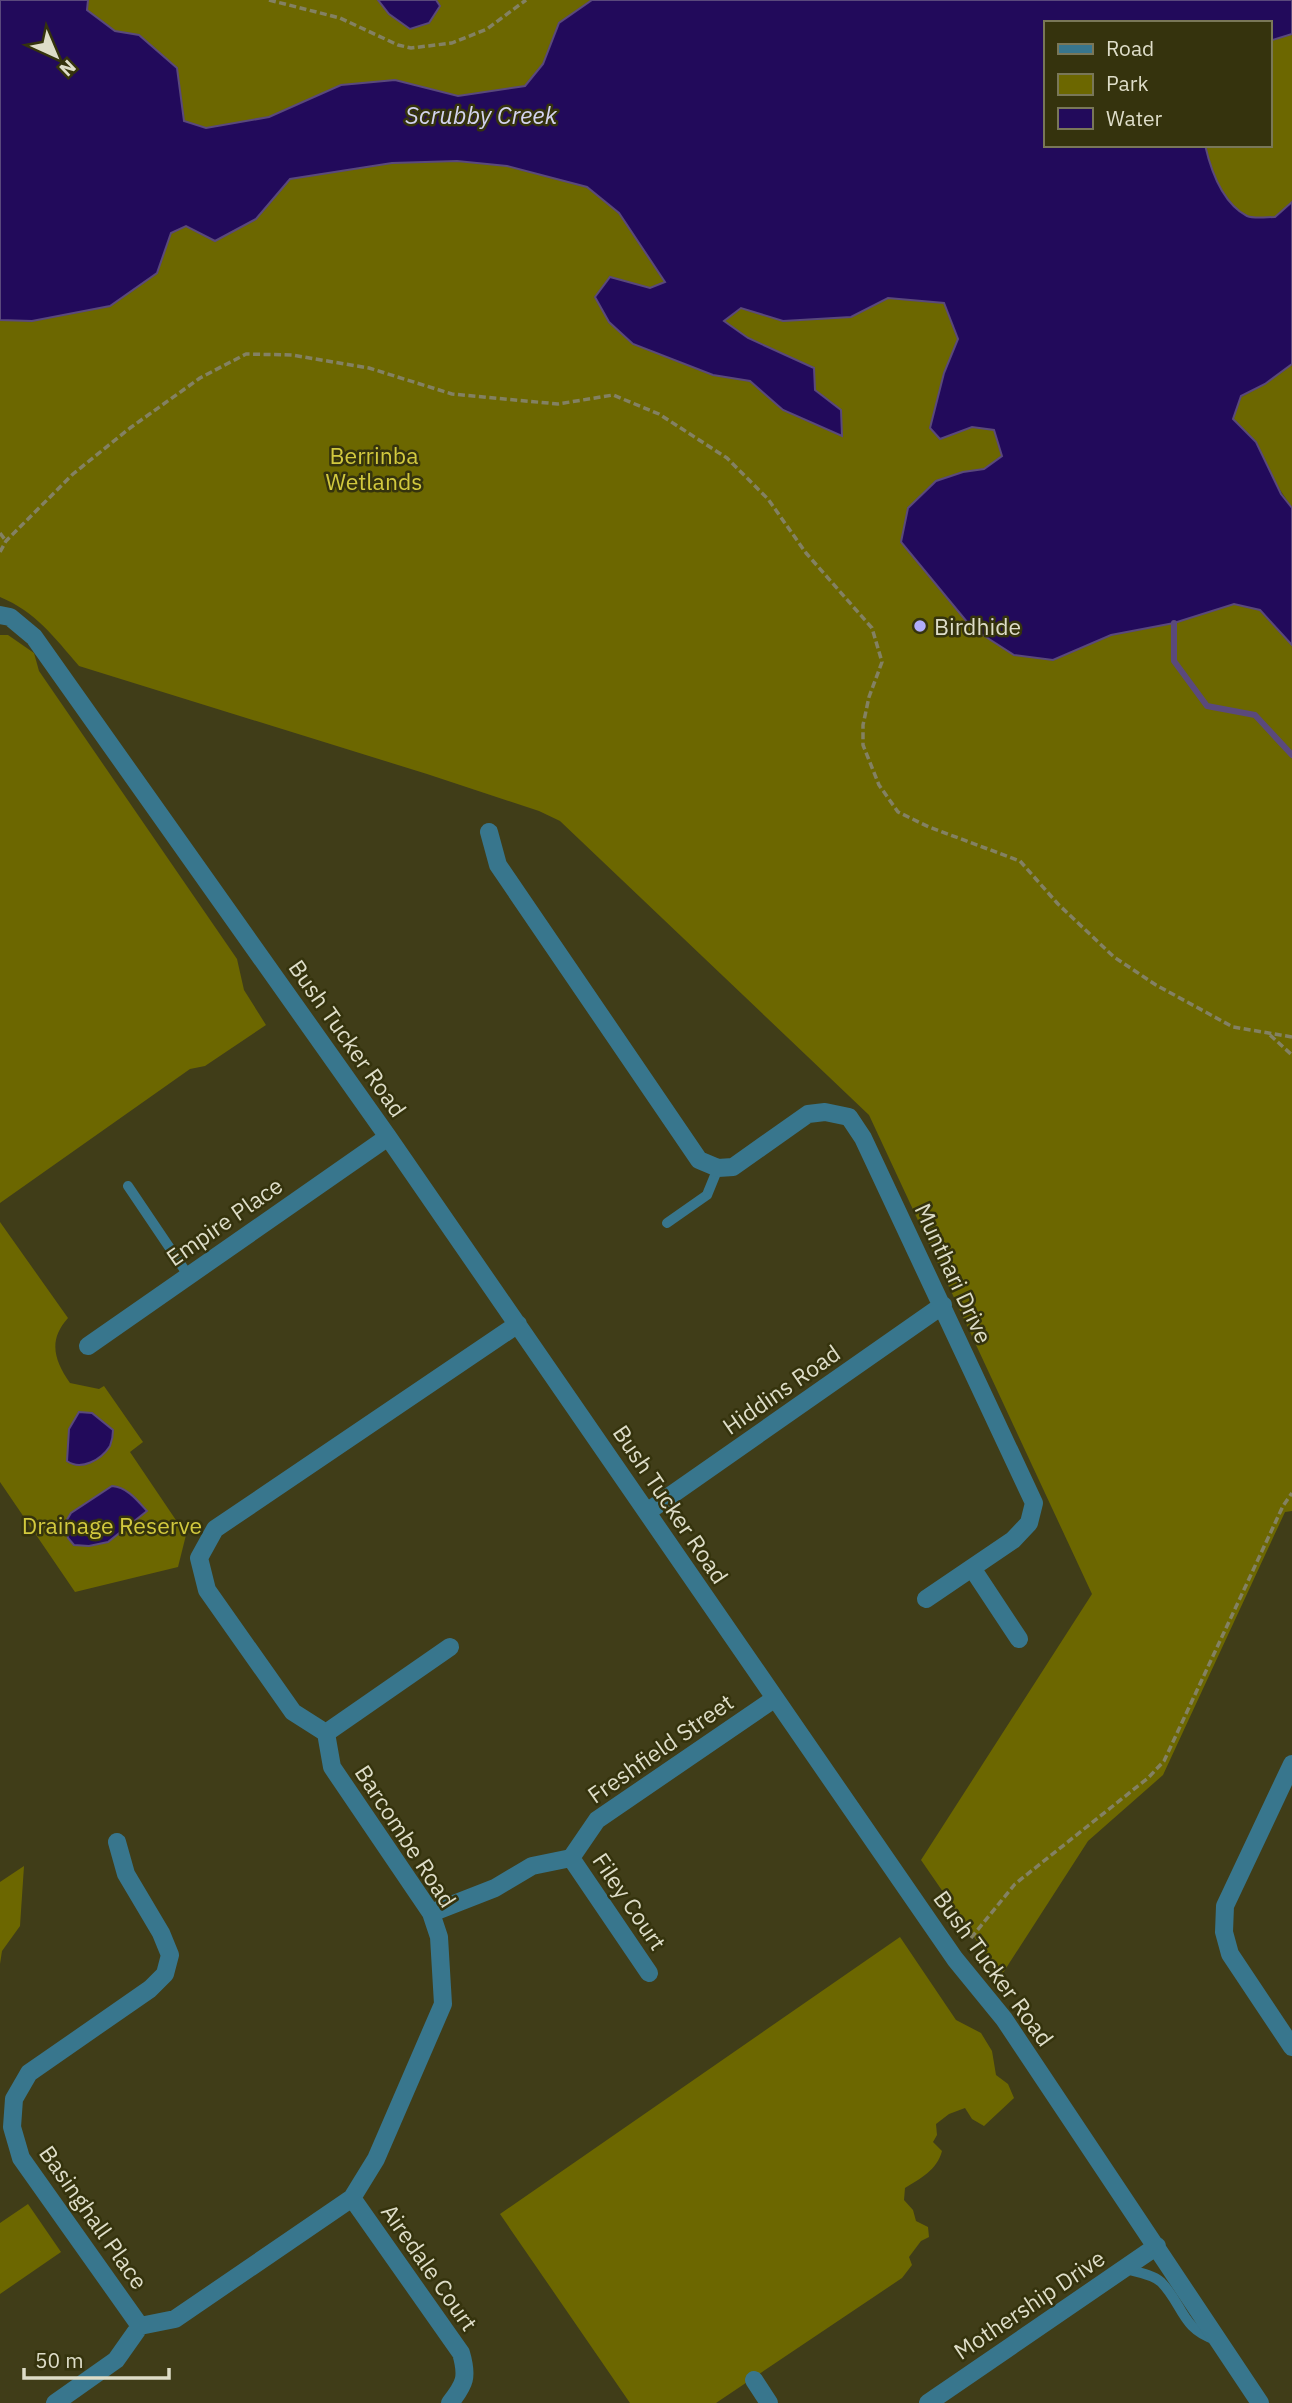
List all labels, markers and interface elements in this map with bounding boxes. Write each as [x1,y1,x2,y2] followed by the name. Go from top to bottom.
[21,21,91,91] north arrow
[1044,21,1271,147] legend
[1106,34,1154,62] text: Road
[55,55,81,82] text: N
[1106,69,1149,97] text: Park
[405,99,558,131] water label: Scrubby Creek
[1106,104,1163,132] text: Water
[326,440,423,496] park label: Berrinba Wetlands
[934,611,1021,641] place label: Birdhide
[912,618,928,634] marker: Birdhide
[283,953,413,1123] street label: Bush Tucker Road
[160,1170,288,1272] street label: Empire Place
[908,1198,1000,1348] street label: Munthari Drive
[716,1337,846,1441] street label: Hiddins Road
[607,1419,735,1589] street label: Bush Tucker Road
[22,1510,202,1540] park label: Drainage Reserve
[581,1687,739,1809] street label: Freshfield Street
[349,1759,463,1913] street label: Barcombe Road
[586,1847,674,1955] street label: Filey Court
[927,1884,1061,2052] street label: Bush Tucker Road
[33,2139,155,2295] street label: Basinghall Place
[375,2198,485,2336] street label: Airedale Court
[948,2242,1110,2366] street label: Mothership Drive
[24,2336,170,2380] scale bar
[35,2346,84,2374] text: 50 m

